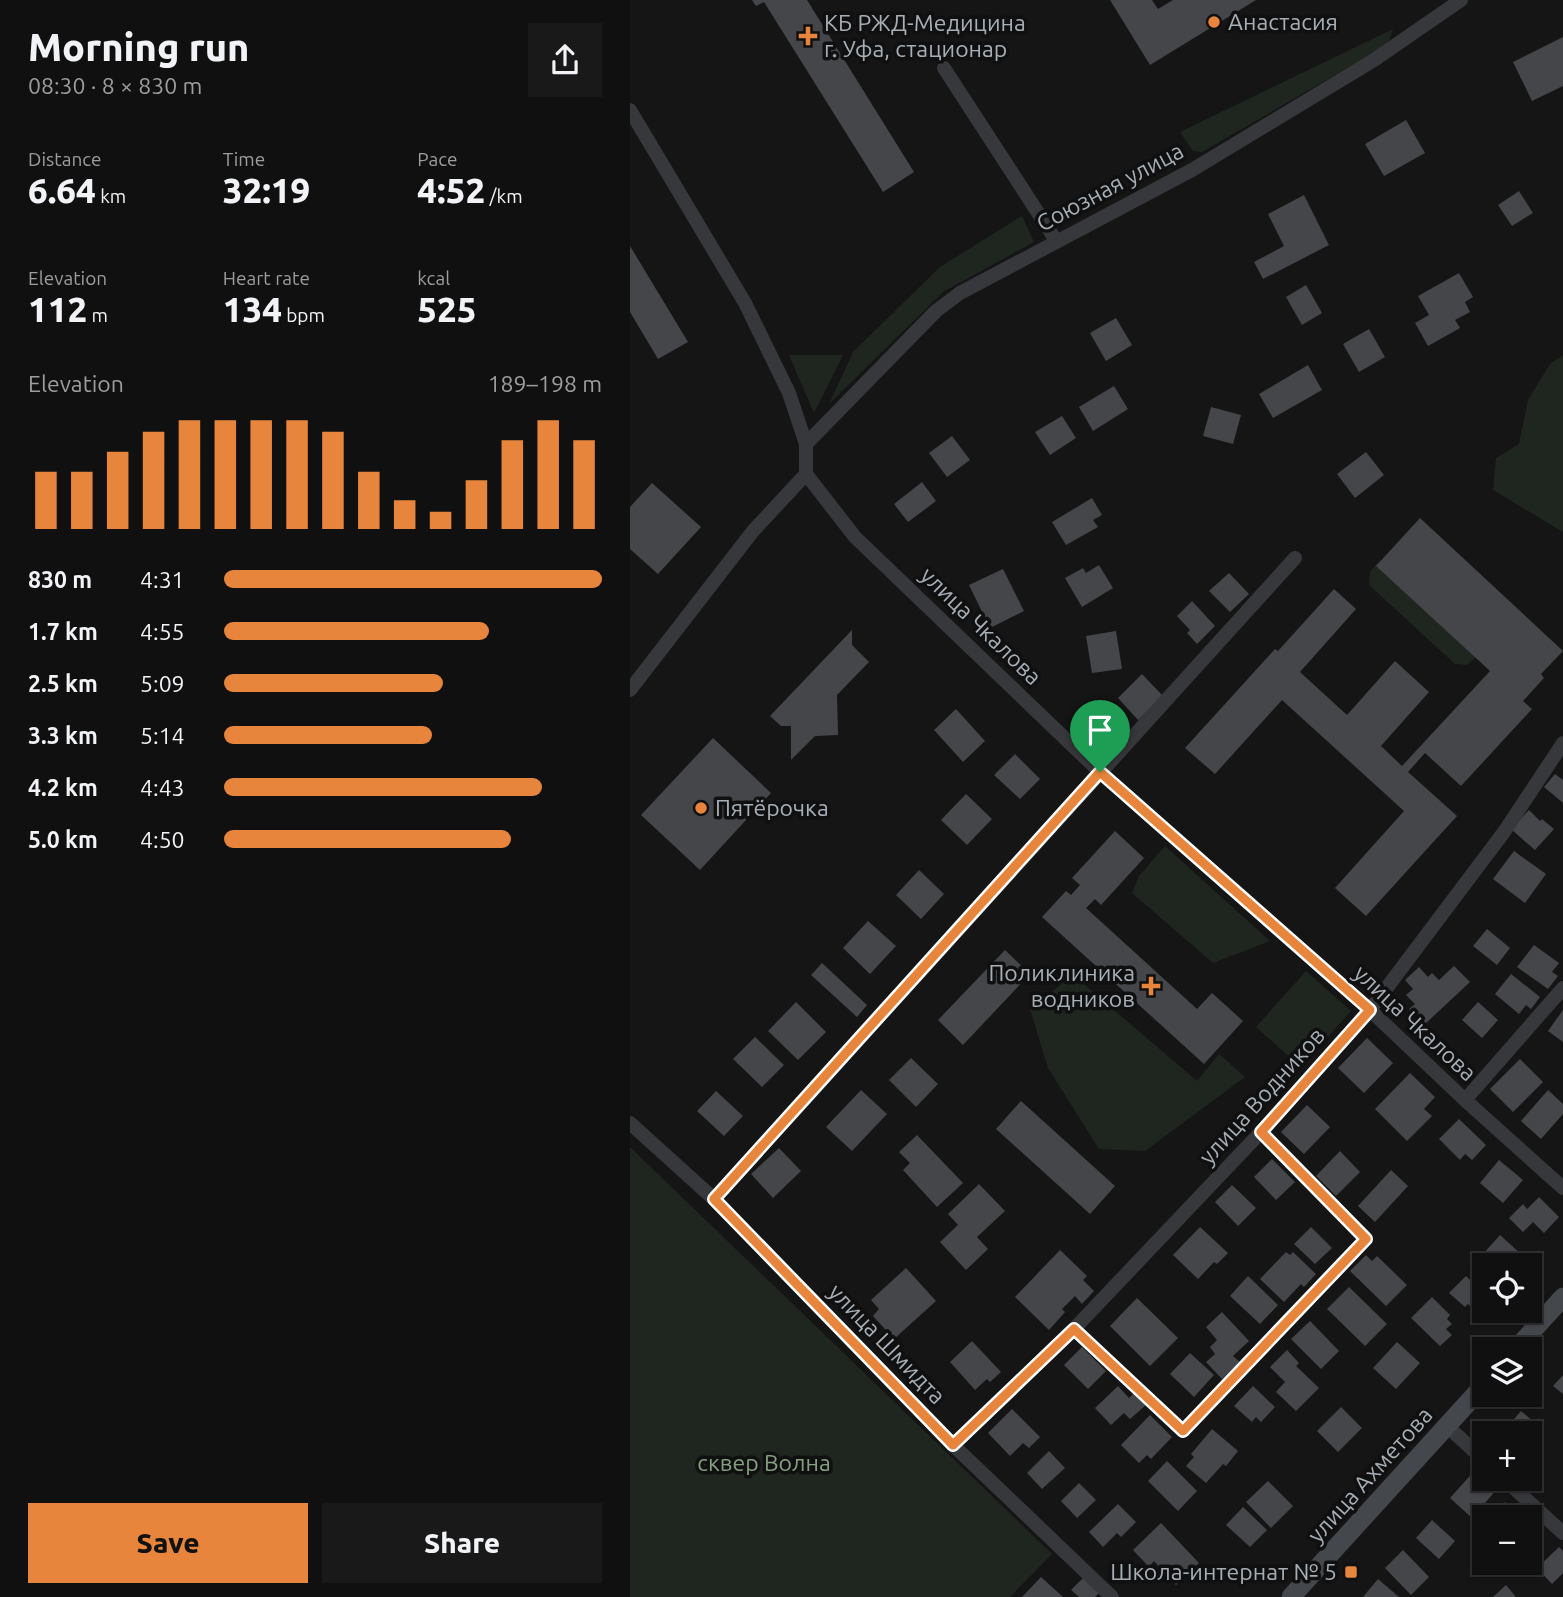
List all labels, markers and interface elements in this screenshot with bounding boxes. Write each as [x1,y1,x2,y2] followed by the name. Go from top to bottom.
[1228,9,1338,34] place label: Анастасия
[824,10,1026,61] place label: КБ РЖД-Медицина г. Уфа, стационар
[1206,14,1222,30] marker: Анастасия
[528,23,602,97] button: share
[28,26,249,68] text: Morning run
[798,26,818,46] marker: КБ РЖД-Медицина г. Уфа, стационар
[28,73,202,98] text: 08:30 · 8 × 830 m
[1032,137,1187,236] street label: Союзная улица
[28,148,102,170] text: Distance
[223,148,265,170] text: Time
[417,148,458,170] text: Pace
[28,170,96,210] text: 6.64
[223,170,310,210] text: 32:19
[417,170,485,210] text: 4:52
[96,185,126,207] text: km
[485,185,523,207] text: /km
[28,267,107,289] text: Elevation
[223,267,310,289] text: Heart rate
[417,267,450,289] text: kcal
[28,289,87,329] text: 112
[223,289,282,329] text: 134
[417,289,477,329] text: 525
[87,304,108,326] text: m
[282,304,325,326] text: bpm
[28,371,124,396] text: Elevation
[488,371,602,396] text: 189–198 m
[916,562,1047,689] street label: улица Чкалова
[28,567,92,592] text: 830 m
[140,567,185,592] text: 4:31
[28,619,98,644] text: 1.7 km
[140,619,185,644] text: 4:55
[28,671,98,696] text: 2.5 km
[140,671,185,696] text: 5:09
[1070,700,1130,772] pin
[1081,711,1119,749] icon: arrive
[28,723,98,748] text: 3.3 km
[140,723,185,748] text: 5:14
[28,775,98,800] text: 4.2 km
[140,775,185,800] text: 4:43
[715,795,829,820] place label: Пятёрочка
[693,800,709,816] marker: Пятёрочка
[28,827,98,852] text: 5.0 km
[140,827,185,852] text: 4:50
[989,960,1135,1011] place label: Поликлиника водников
[1349,960,1481,1085] street label: улица Чкалова
[1141,976,1161,996] marker: Поликлиника водников
[1194,1023,1329,1169] street label: улица Водников
[1472,1253,1542,1575] map controls
[1472,1253,1542,1323] button: locate
[824,1279,951,1409] street label: улица Шмидта
[1472,1337,1542,1407] button: layers
[1302,1402,1437,1547] street label: улица Ахметова
[1472,1421,1542,1491] button: +
[697,1450,831,1475] park label: сквер Волна
[28,1503,308,1583] button: Save
[322,1503,602,1583] button: Share
[1472,1505,1542,1575] button: −
[1110,1559,1337,1584] place label: Школа-интернат № 5
[1343,1564,1359,1580] marker: Школа-интернат № 5

